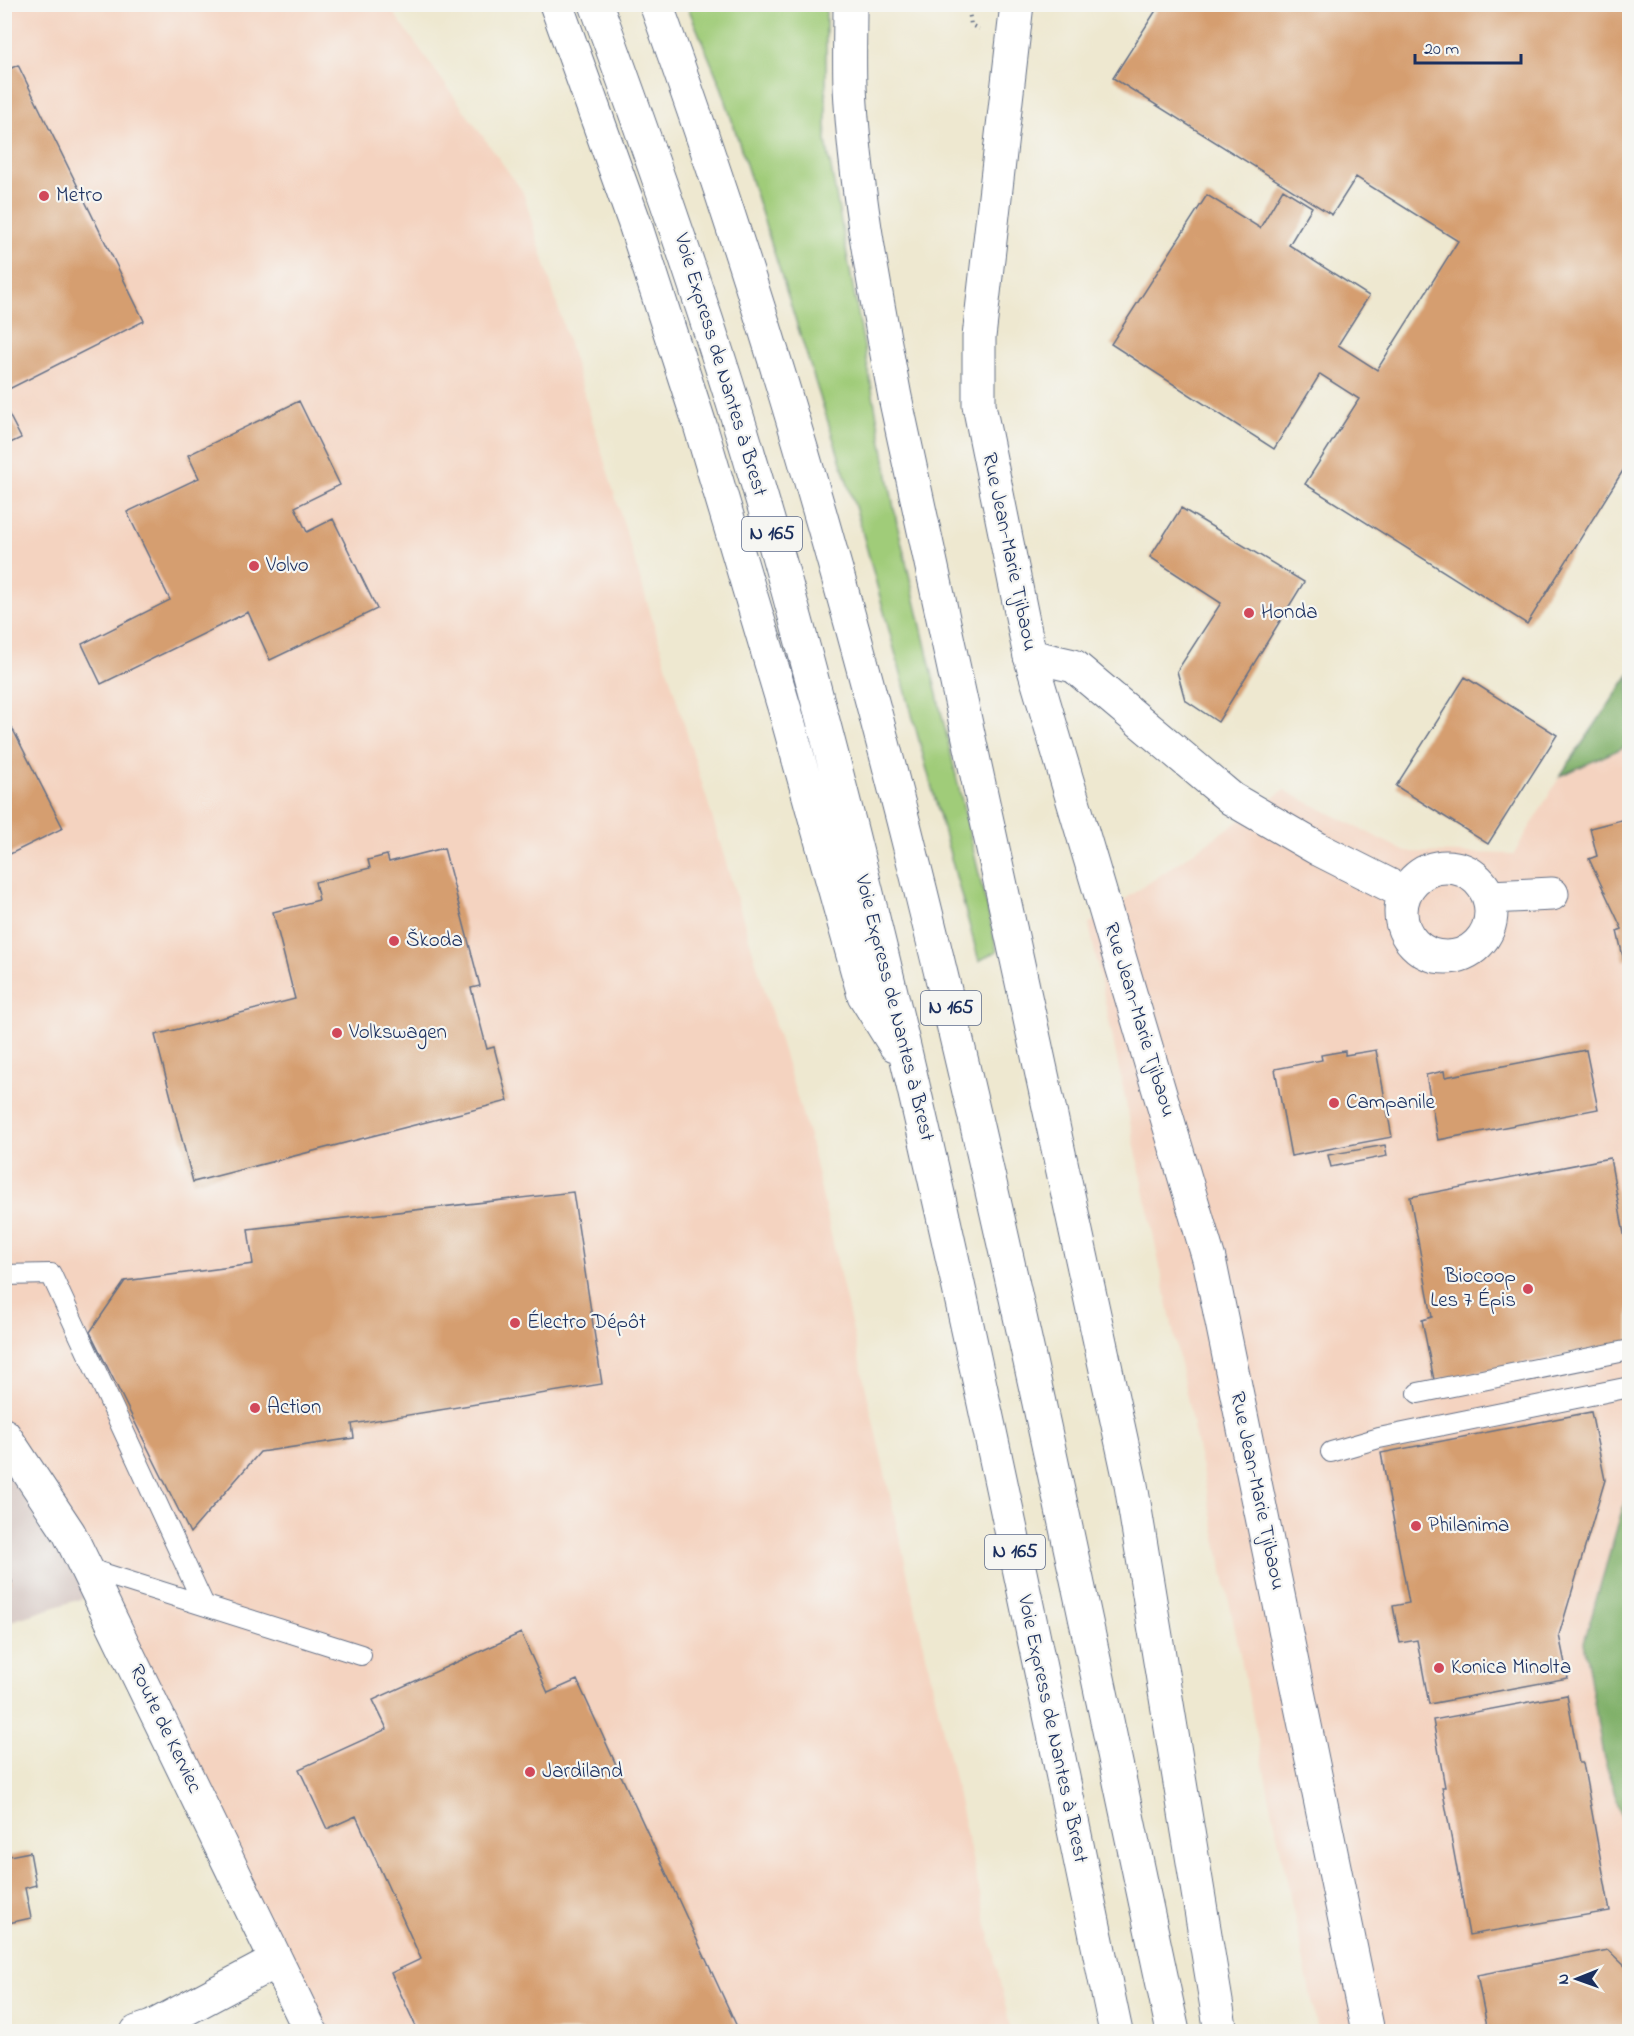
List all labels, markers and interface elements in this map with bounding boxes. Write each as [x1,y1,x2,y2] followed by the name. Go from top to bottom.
[1415,27,1522,65] scale bar
[1424,37,1459,63] text: 20 m
[56,181,103,211] place label: Metro
[37,189,51,203] marker: Metro
[665,229,774,500] street label: Voie Express de Nantes à Brest
[973,450,1045,654] street label: Rue Jean-Marie Tjibaou
[742,517,802,551] road number: N 165
[265,551,309,581] place label: Volvo
[247,559,261,573] marker: Volvo
[1261,598,1318,628] place label: Honda
[1242,606,1256,620] marker: Honda
[846,871,942,1144] street label: Voie Express de Nantes à Brest
[1095,919,1183,1121] street label: Rue Jean-Marie Tjibaou
[406,926,463,956] place label: Škoda
[387,934,401,948] marker: Škoda
[921,991,981,1025] road number: N 165
[348,1018,447,1050] place label: Volkswagen
[330,1026,344,1040] marker: Volkswagen
[1346,1088,1436,1118] place label: Campanile
[1327,1096,1341,1110] marker: Campanile
[1430,1262,1516,1316] place label: Biocoop Les 7 Épis
[1521,1282,1535,1296] marker: Biocoop Les 7 Épis
[527,1308,646,1338] place label: Électro Dépôt
[508,1316,522,1330] marker: Électro Dépôt
[1221,1389,1293,1593] street label: Rue Jean-Marie Tjibaou
[267,1393,321,1423] place label: Action
[248,1401,262,1415] marker: Action
[1428,1511,1509,1541] place label: Philanima
[1409,1519,1423,1533] marker: Philanima
[985,1535,1045,1569] road number: N 165
[1009,1591,1095,1866] street label: Voie Express de Nantes à Brest
[1451,1653,1571,1683] place label: Konica Minolta
[121,1660,209,1799] street label: Route de Kerviec
[1432,1661,1446,1675] marker: Konica Minolta
[542,1757,623,1787] place label: Jardiland
[523,1765,537,1779] marker: Jardiland
[1547,1949,1607,2009] north arrow
[1552,1973,1576,1985] text: N

